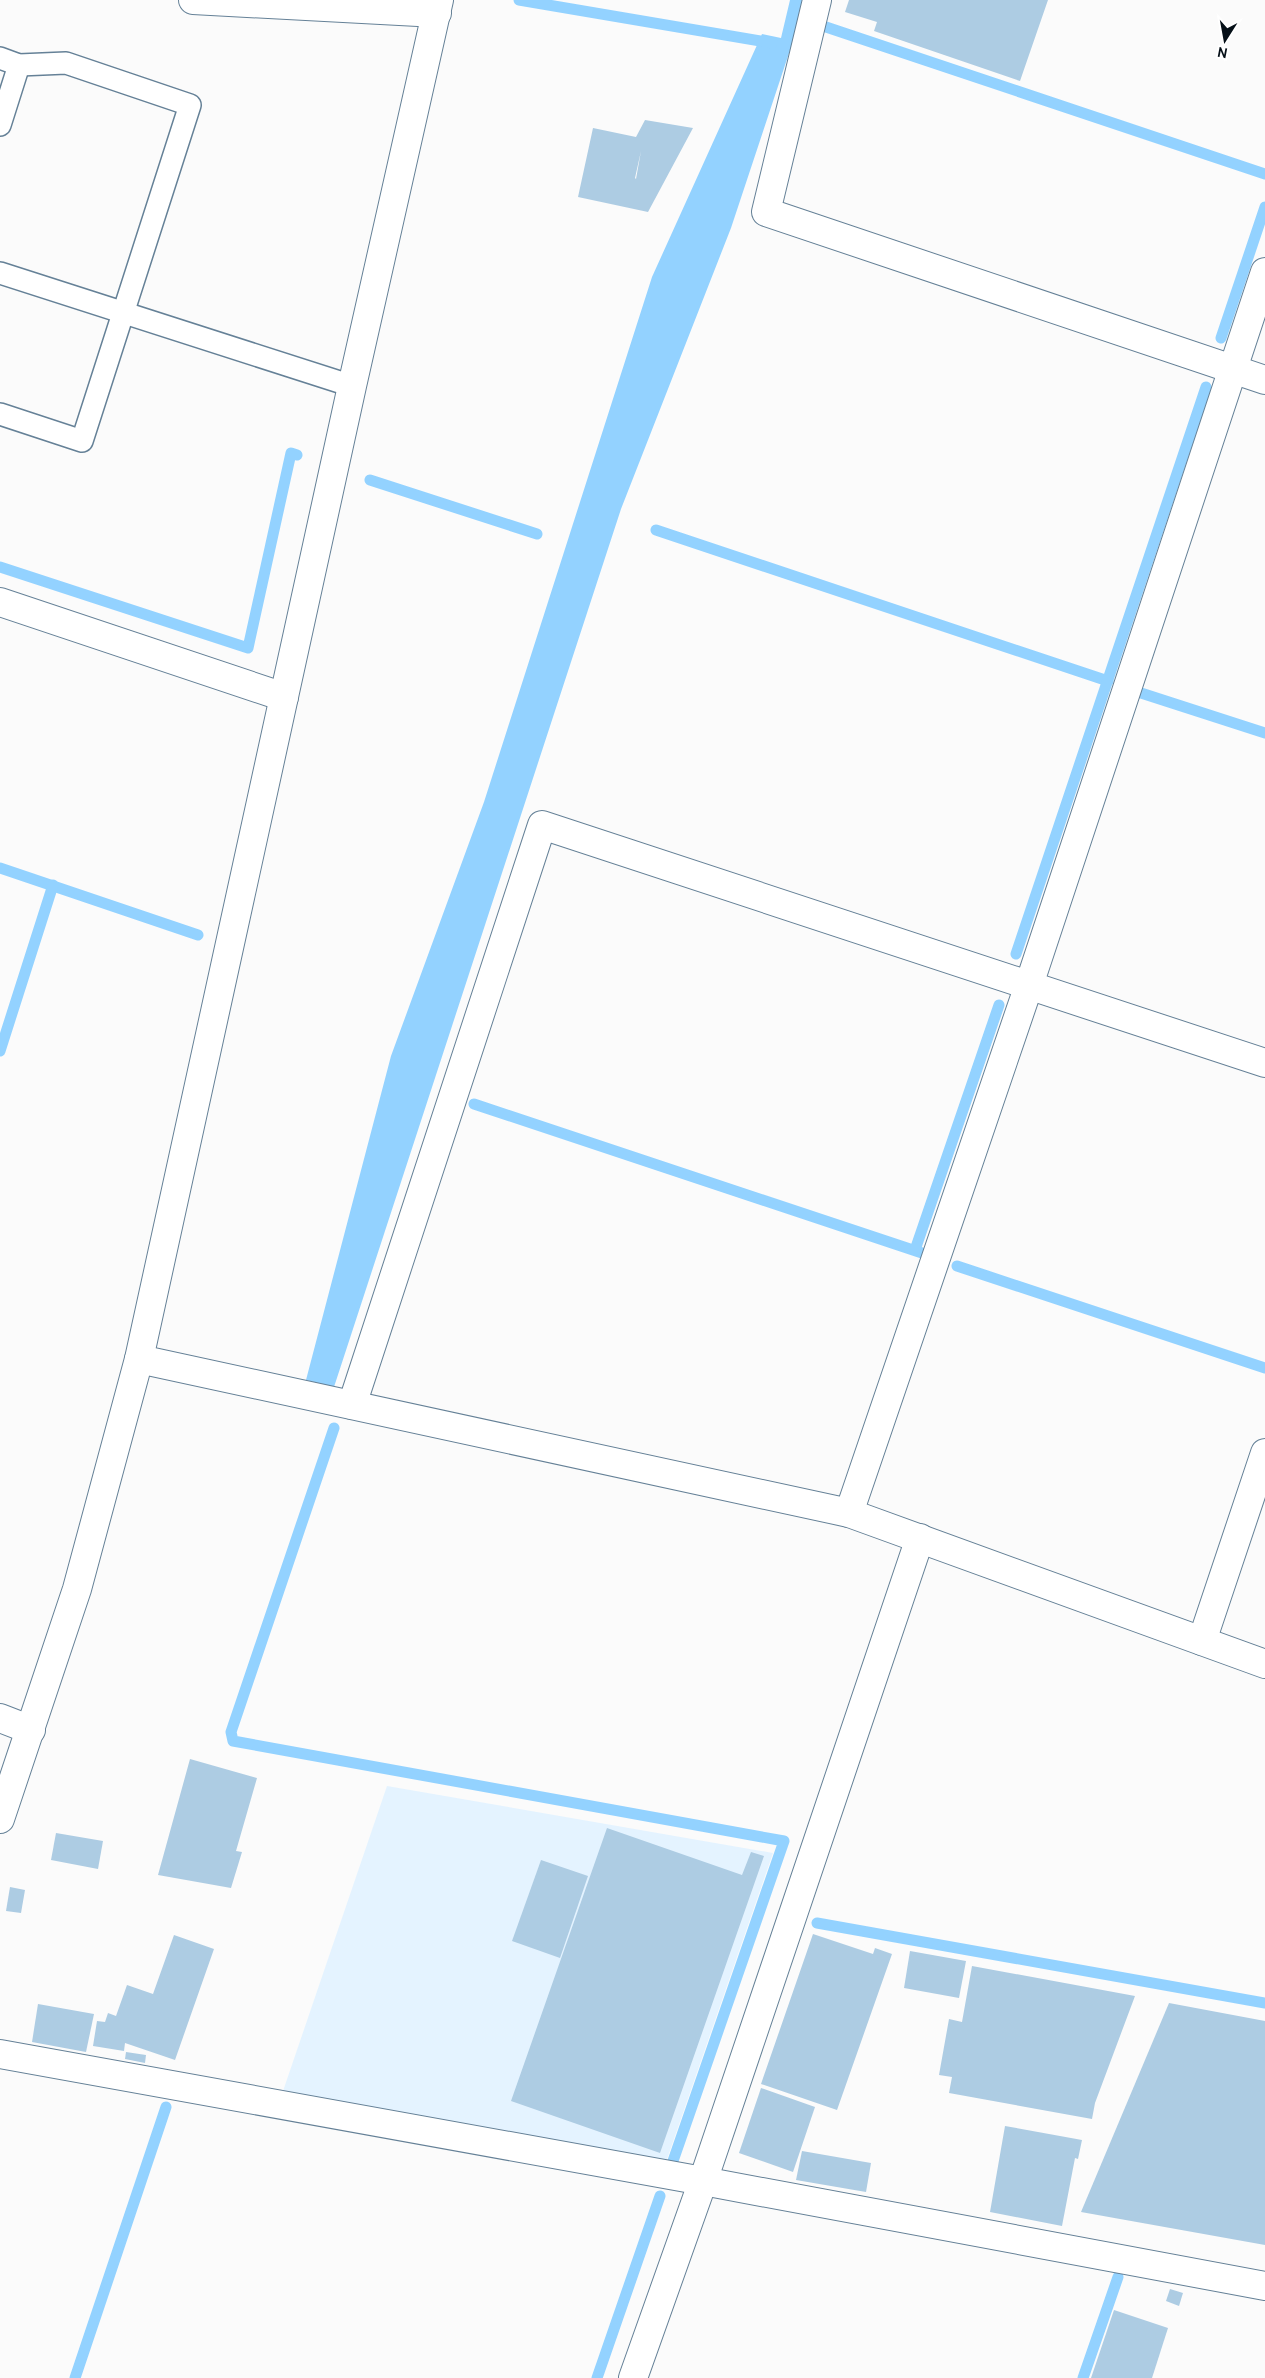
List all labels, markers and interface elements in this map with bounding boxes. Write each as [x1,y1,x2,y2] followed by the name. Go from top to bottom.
[1200,15,1250,65] north arrow
[1216,43,1229,63] text: N

